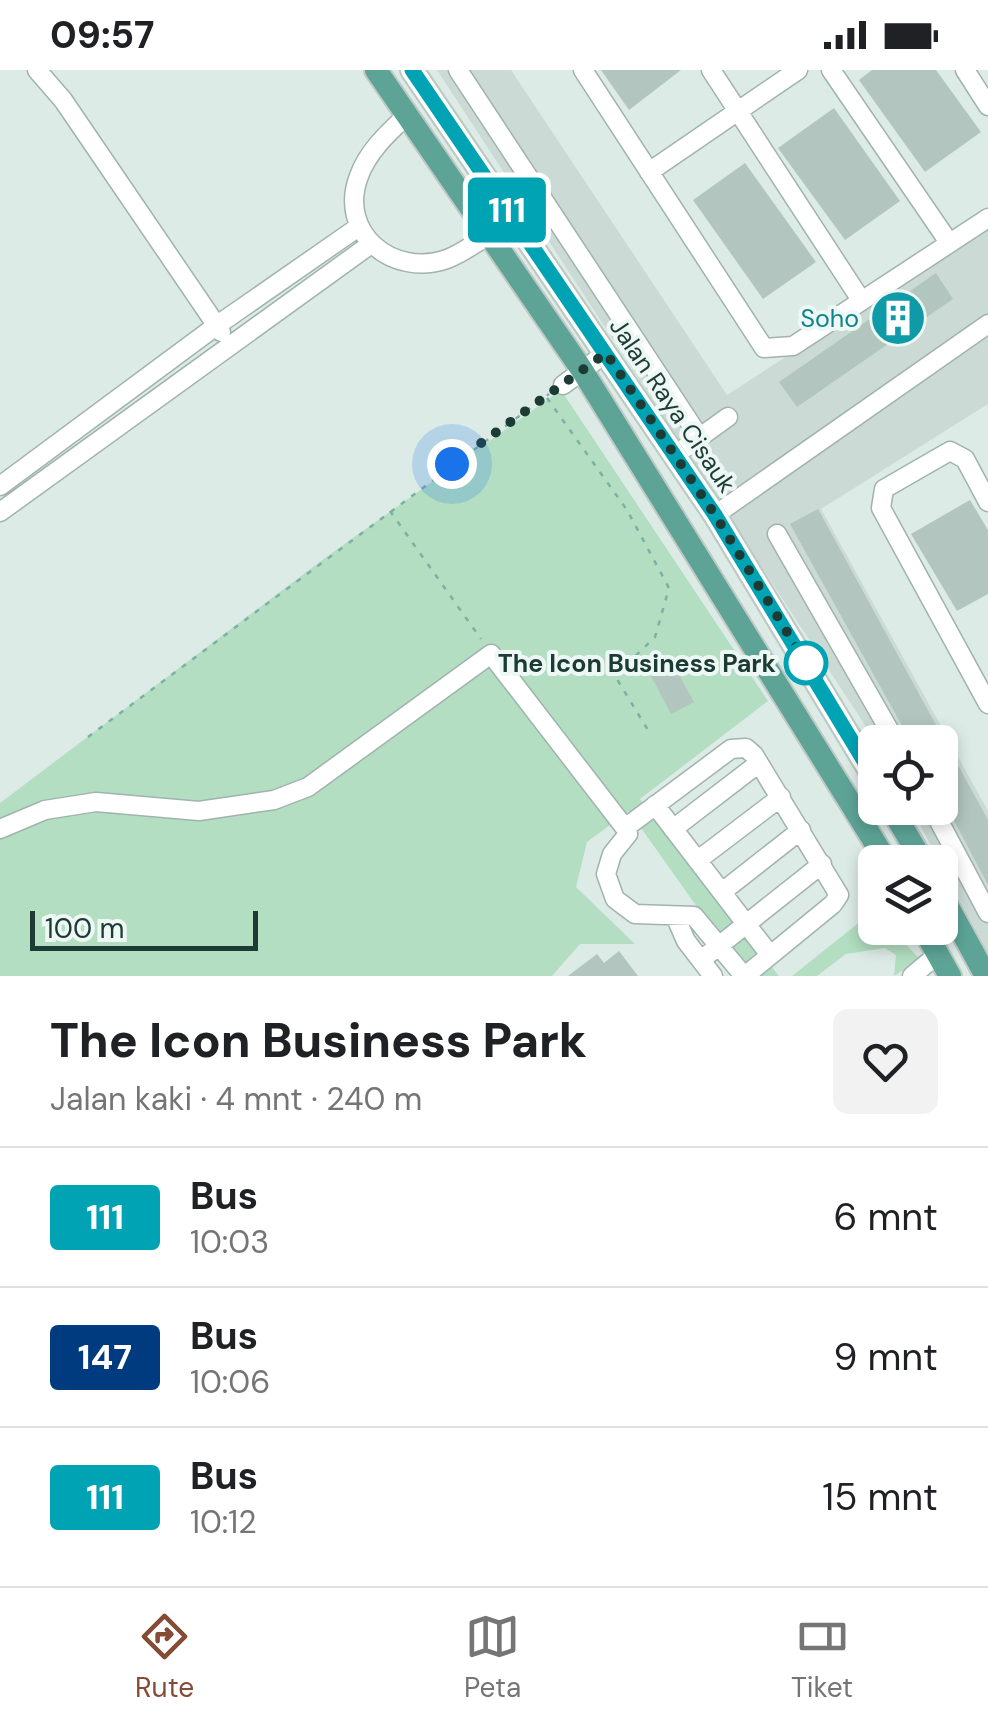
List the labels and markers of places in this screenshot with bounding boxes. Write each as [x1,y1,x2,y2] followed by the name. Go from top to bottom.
[868,288,928,348] building icon: Soho
[800,302,859,335] place label: Soho
[785,642,827,684] marker: The Icon Business Park
[498,647,777,680] place label: The Icon Business Park

